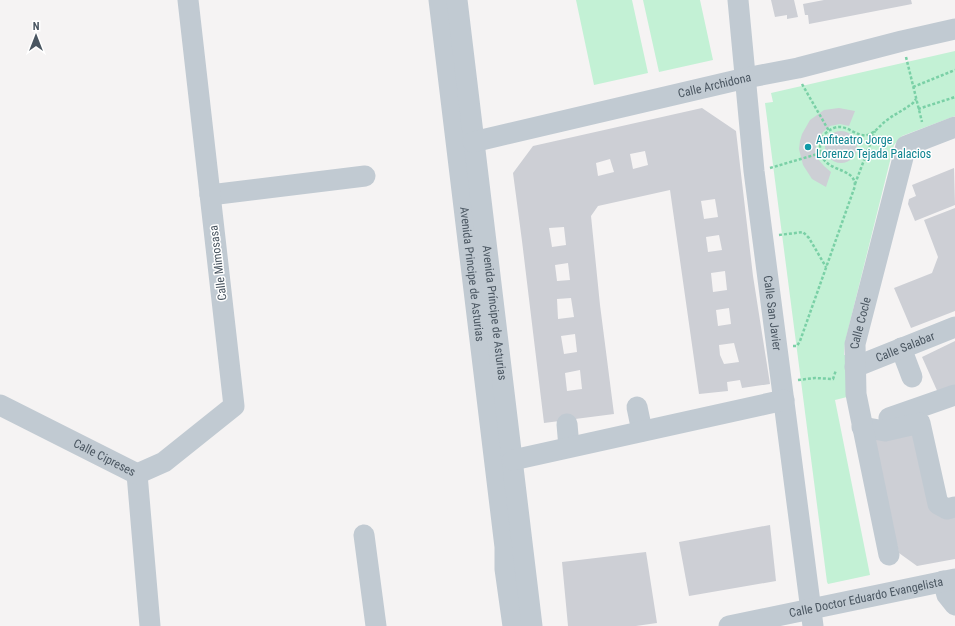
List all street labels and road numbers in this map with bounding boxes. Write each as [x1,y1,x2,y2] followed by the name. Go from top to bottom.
[677,70,752,101] street label: Calle Archidona
[457,206,487,342] street label: Avenida Principe de Asturias
[206,224,230,301] street label: Calle Mimosasa
[479,245,509,381] street label: Avenida Príncipe de Asturias
[761,275,784,352] street label: Calle San Javier
[848,295,874,349] street label: Calle Cocle
[874,329,937,365] street label: Calle Salabar
[71,436,138,479] street label: Calle Cipreses
[788,575,944,620] street label: Calle Doctor Eduardo Evangelista

